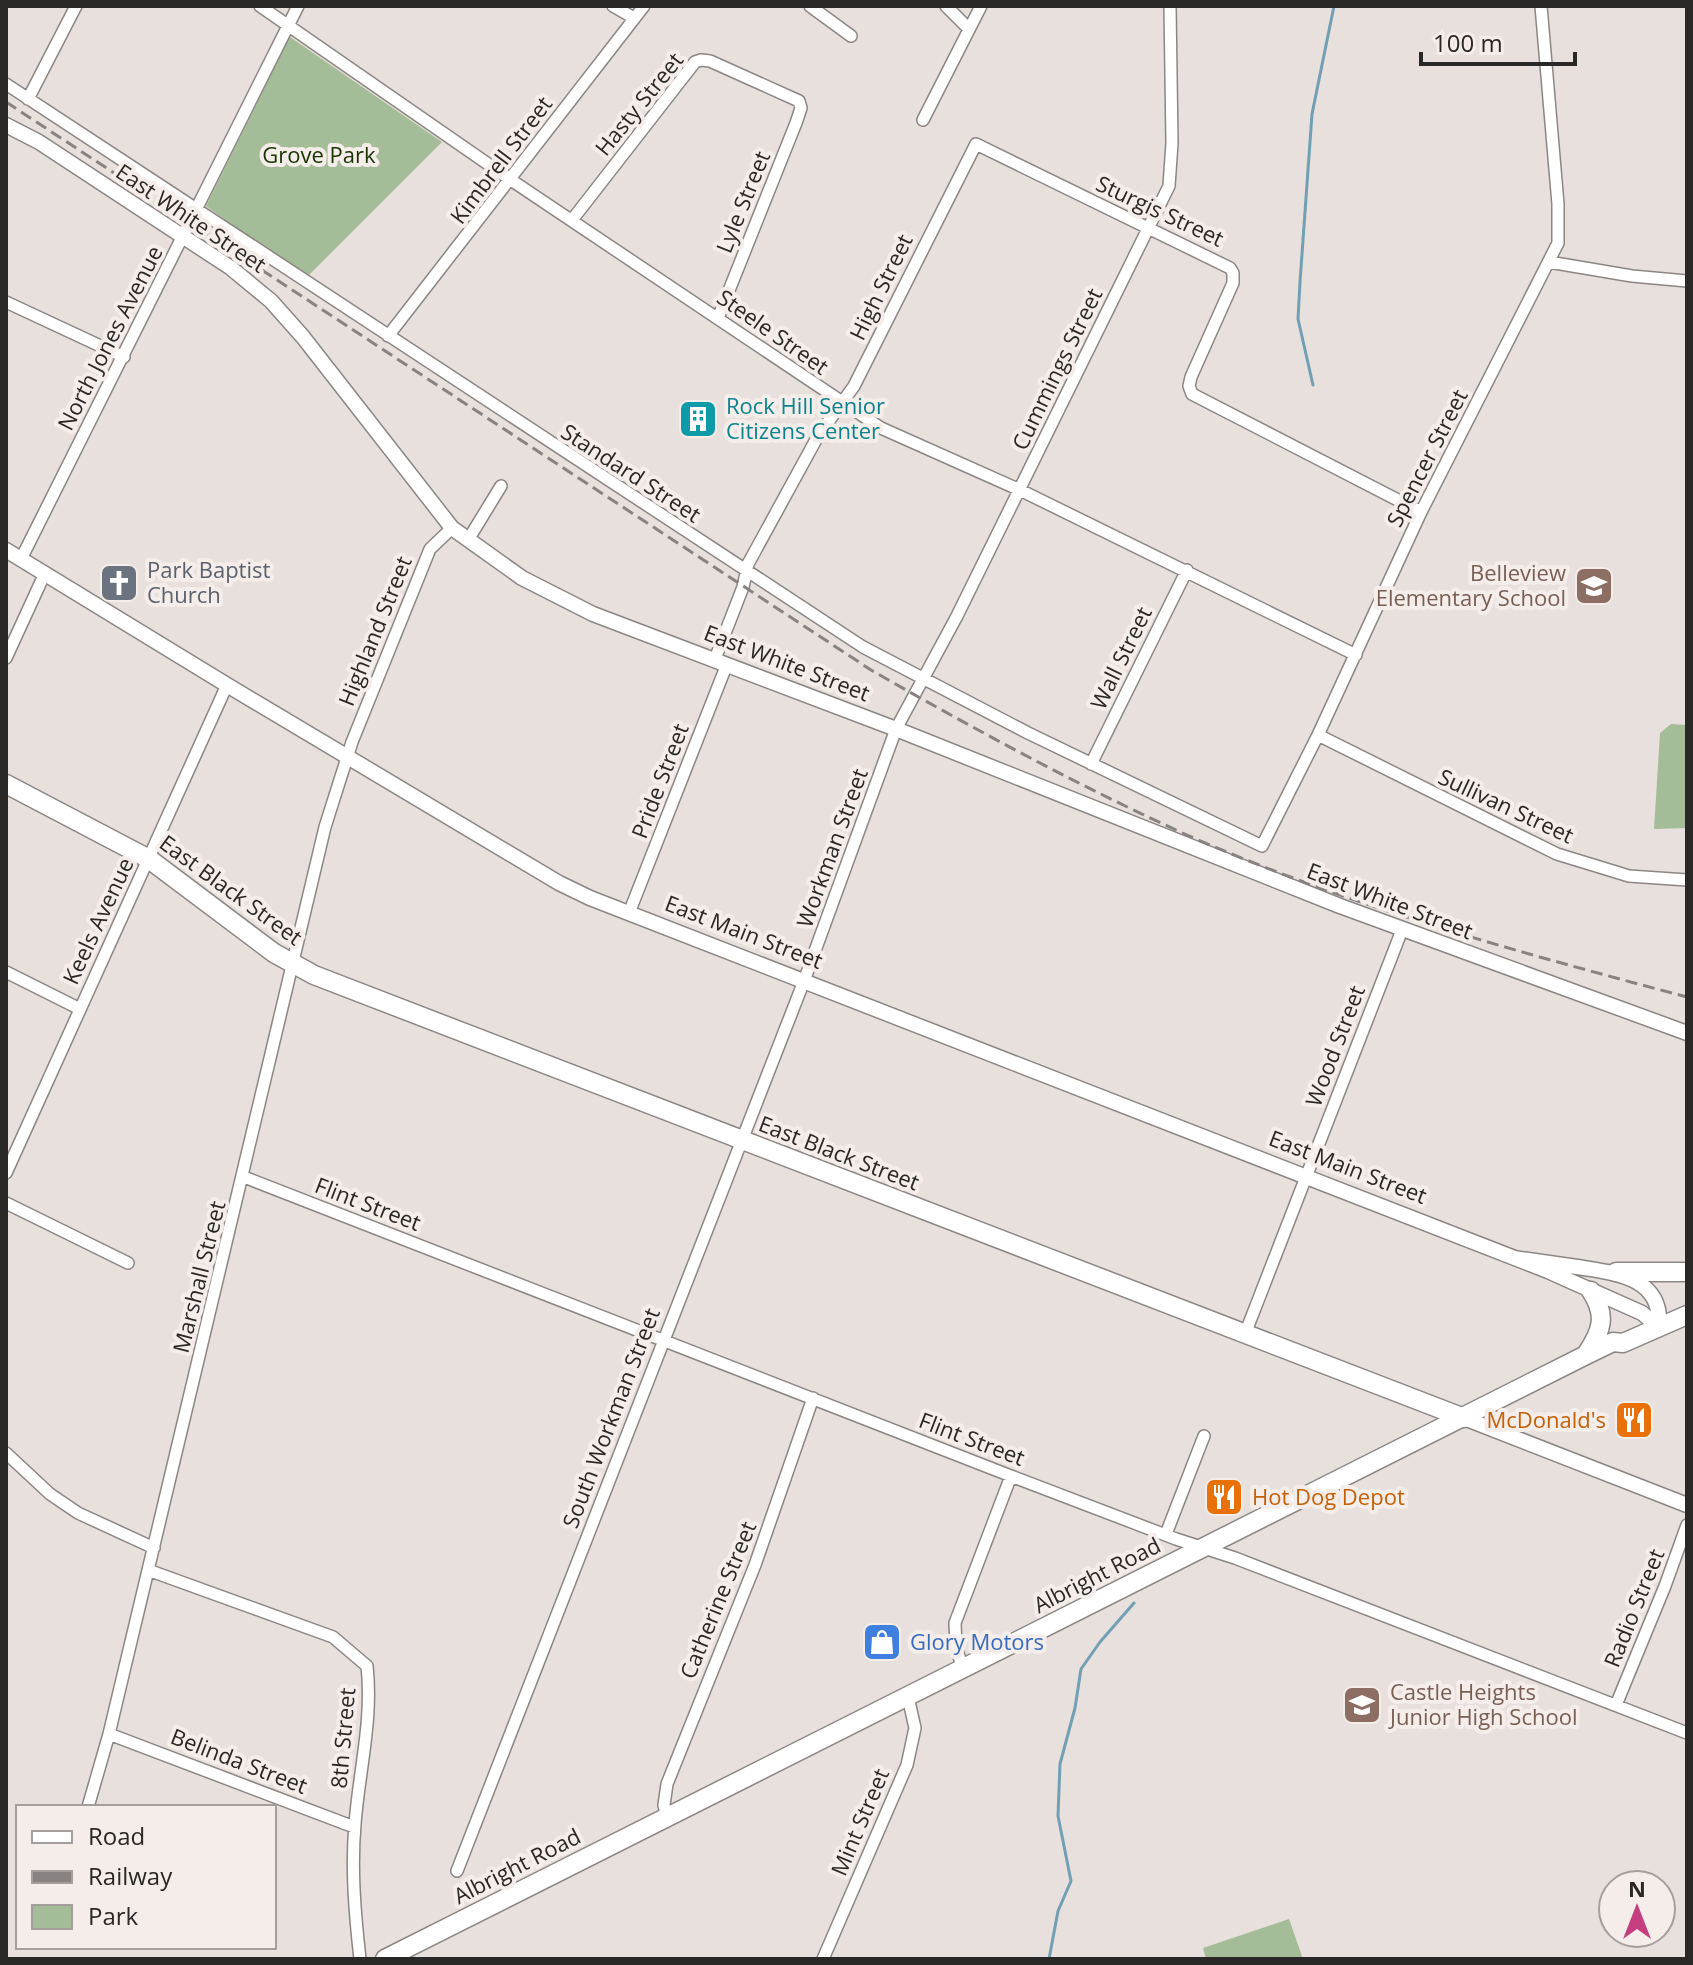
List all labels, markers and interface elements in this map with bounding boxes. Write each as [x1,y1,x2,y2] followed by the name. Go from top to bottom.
[1421,16,1575,66] scale bar
[1433,26,1503,59] text: 100 m
[587,45,689,161] street label: Hasty Street
[442,89,558,229] street label: Kimbrell Street
[262,139,376,169] park label: Grove Park
[708,146,776,257] street label: Lyle Street
[111,156,273,279] street label: East White Street
[1092,167,1229,253] street label: Sturgis Street
[842,228,919,345] street label: High Street
[50,240,169,435] street label: North Jones Avenue
[712,282,835,381] street label: Steele Street
[1004,282,1108,455] street label: Cummings Street
[1379,384,1474,531] street label: Spencer Street
[726,390,885,445] place label: Rock Hill Senior Citizens Center
[677,398,719,440] building icon: Rock Hill Senior Citizens Center
[556,416,707,529] street label: Standard Street
[330,551,418,710] street label: Highland Street
[147,554,271,609] place label: Park Baptist Church
[1376,557,1566,612] place label: Belleview Elementary School
[98,562,140,604] church icon: Park Baptist Church
[1573,565,1615,607] school or university icon: Belleview Elementary School
[1082,601,1158,714] street label: Wall Street
[700,617,875,708] street label: East White Street
[623,719,695,842] street label: Pride Street
[1434,761,1579,850] street label: Sullivan Street
[788,764,874,931] street label: Workman Street
[154,827,309,951] street label: East Black Street
[55,852,140,989] street label: Keels Avenue
[1303,855,1478,946] street label: East White Street
[661,887,828,975] street label: East Main Street
[1297,981,1371,1110] street label: Wood Street
[755,1108,924,1197] street label: East Black Street
[1265,1122,1432,1210] street label: East Main Street
[311,1169,426,1237] street label: Flint Street
[165,1198,231,1356] street label: Marshall Street
[554,1303,666,1532] street label: South Workman Street
[1613,1399,1655,1441] restaurant icon: McDonald's
[915,1404,1030,1472] street label: Flint Street
[1486,1404,1606,1434] place label: McDonald's
[1203,1476,1245,1518] restaurant icon: Hot Dog Depot
[1252,1481,1405,1511] place label: Hot Dog Depot
[672,1516,762,1683] street label: Catherine Street
[1028,1529,1165,1619] street label: Albright Road
[1596,1544,1670,1671] street label: Radio Street
[861,1621,903,1663] shop icon: Glory Motors
[910,1626,1044,1656] place label: Glory Motors
[1388,1676,1577,1731] place label: Castle Heights Junior High School
[1341,1684,1383,1726] school or university icon: Castle Heights Junior High School
[323,1686,361,1790] street label: 8th Street
[167,1720,312,1800] street label: Belinda Street
[823,1763,895,1880] street label: Mint Street
[16,1805,276,1949] legend
[88,1819,145,1852] text: Road
[448,1820,585,1910] street label: Albright Road
[88,1859,173,1892] text: Railway
[1597,1869,1677,1949] north arrow
[1628,1873,1646,1903] text: N
[88,1899,139,1932] text: Park

